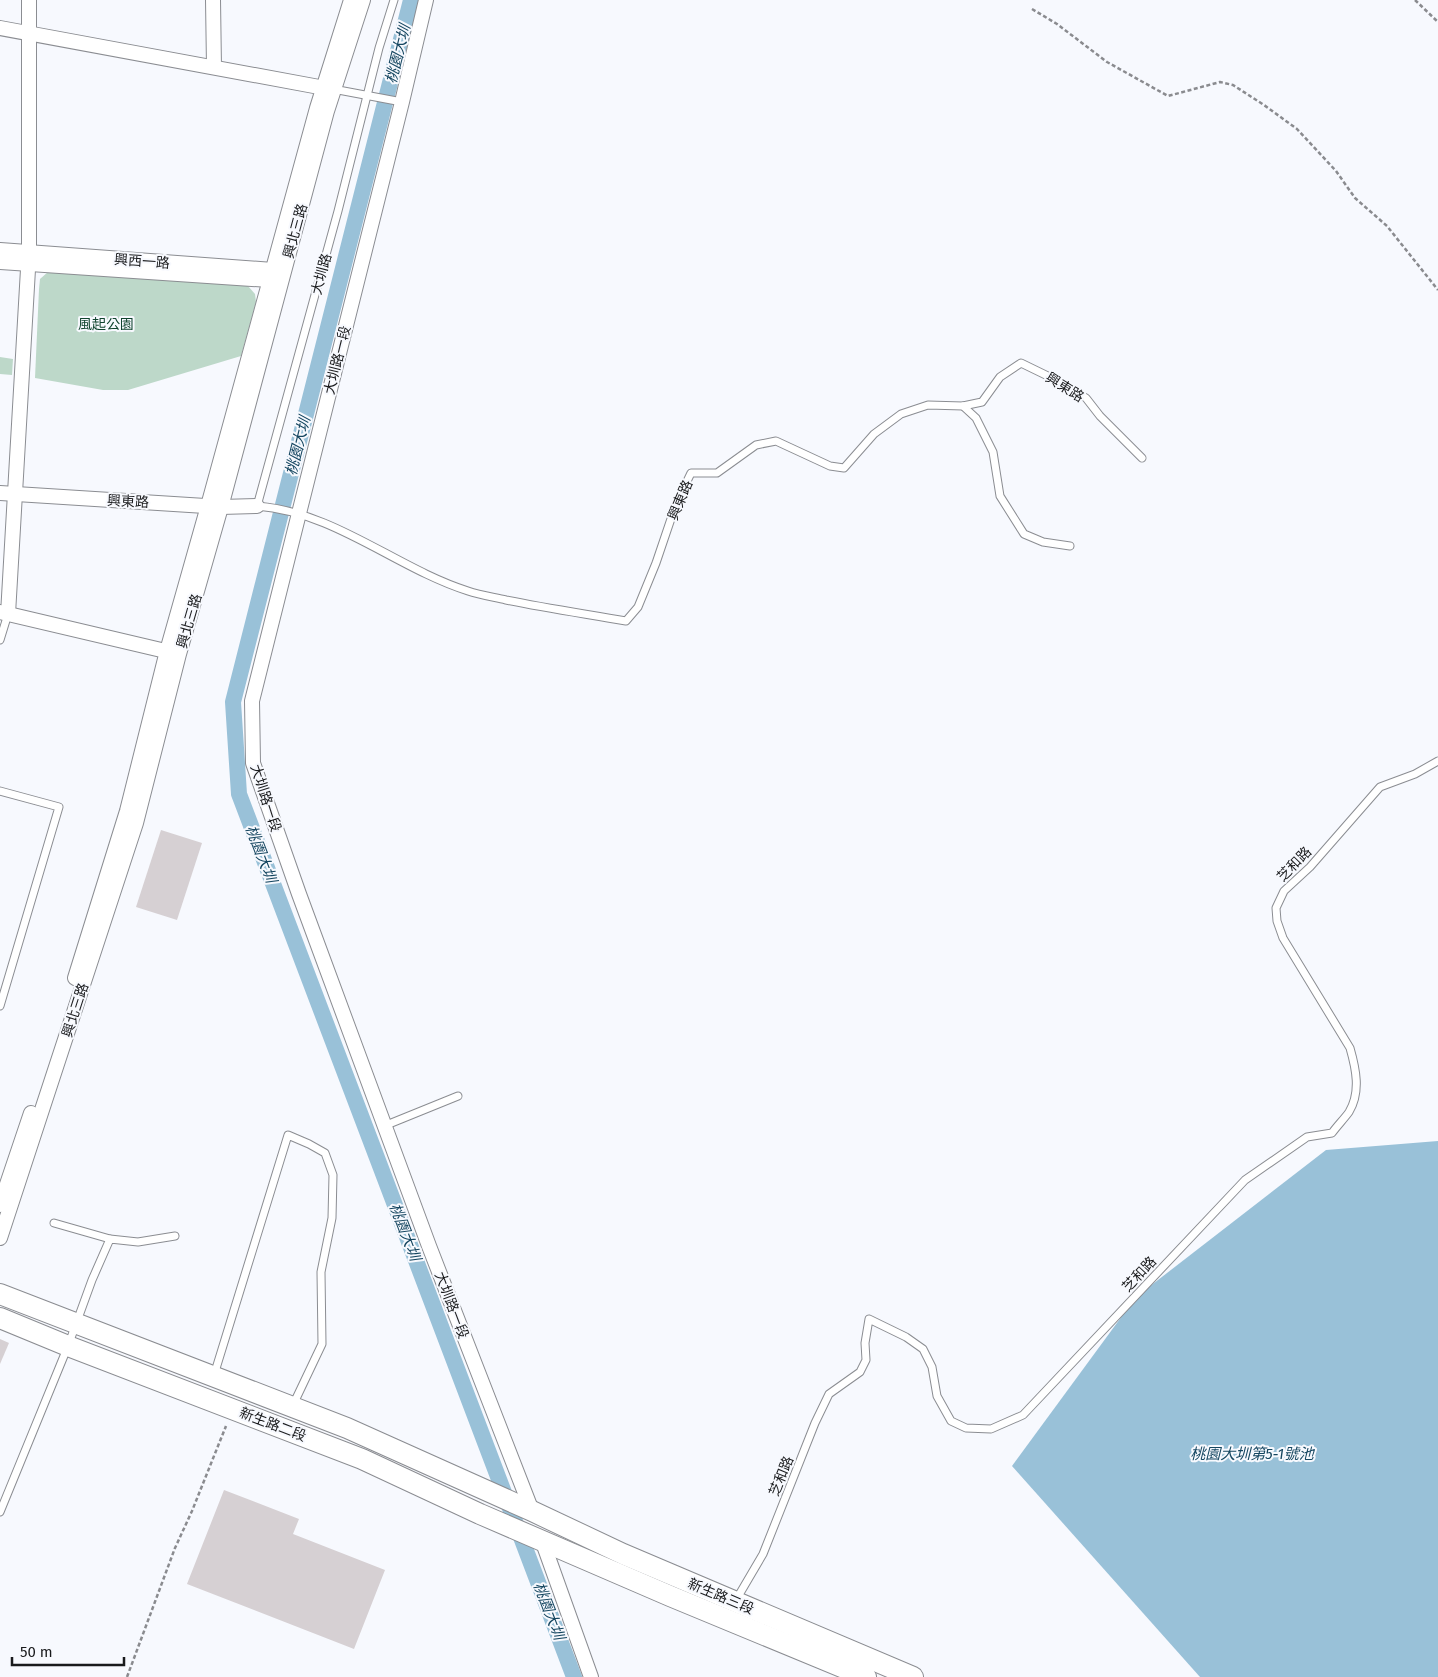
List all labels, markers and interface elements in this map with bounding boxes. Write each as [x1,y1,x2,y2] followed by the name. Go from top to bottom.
[382,21,414,85] water label: 桃園大圳
[280,202,311,260] street label: 興北三路
[113,251,170,272] street label: 興西一路
[308,252,335,297] street label: 大圳路
[78,316,134,333] park label: 風起公園
[321,324,354,396] street label: 大圳路一段
[1042,369,1087,406] street label: 興東路
[282,413,314,477] water label: 桃園大圳
[664,478,696,523] street label: 興東路
[107,492,149,511] street label: 興東路
[174,592,205,650] street label: 興北三路
[247,762,284,834] street label: 大圳路一段
[242,823,281,887] water label: 桃園大圳
[1274,843,1315,885] street label: 芝和路
[59,981,92,1039] street label: 興北三路
[386,1201,425,1265] water label: 桃園大圳
[1119,1253,1160,1295] street label: 芝和路
[431,1269,472,1341] street label: 大圳路一段
[237,1404,309,1445] street label: 新生路二段
[1190,1445,1316,1463] water label: 桃園大圳第5-1號池
[766,1454,797,1499] street label: 芝和路
[685,1575,756,1618] street label: 新生路三段
[530,1580,569,1644] water label: 桃園大圳
[12,1634,125,1666] scale bar
[20,1643,53,1661] text: 50 m

